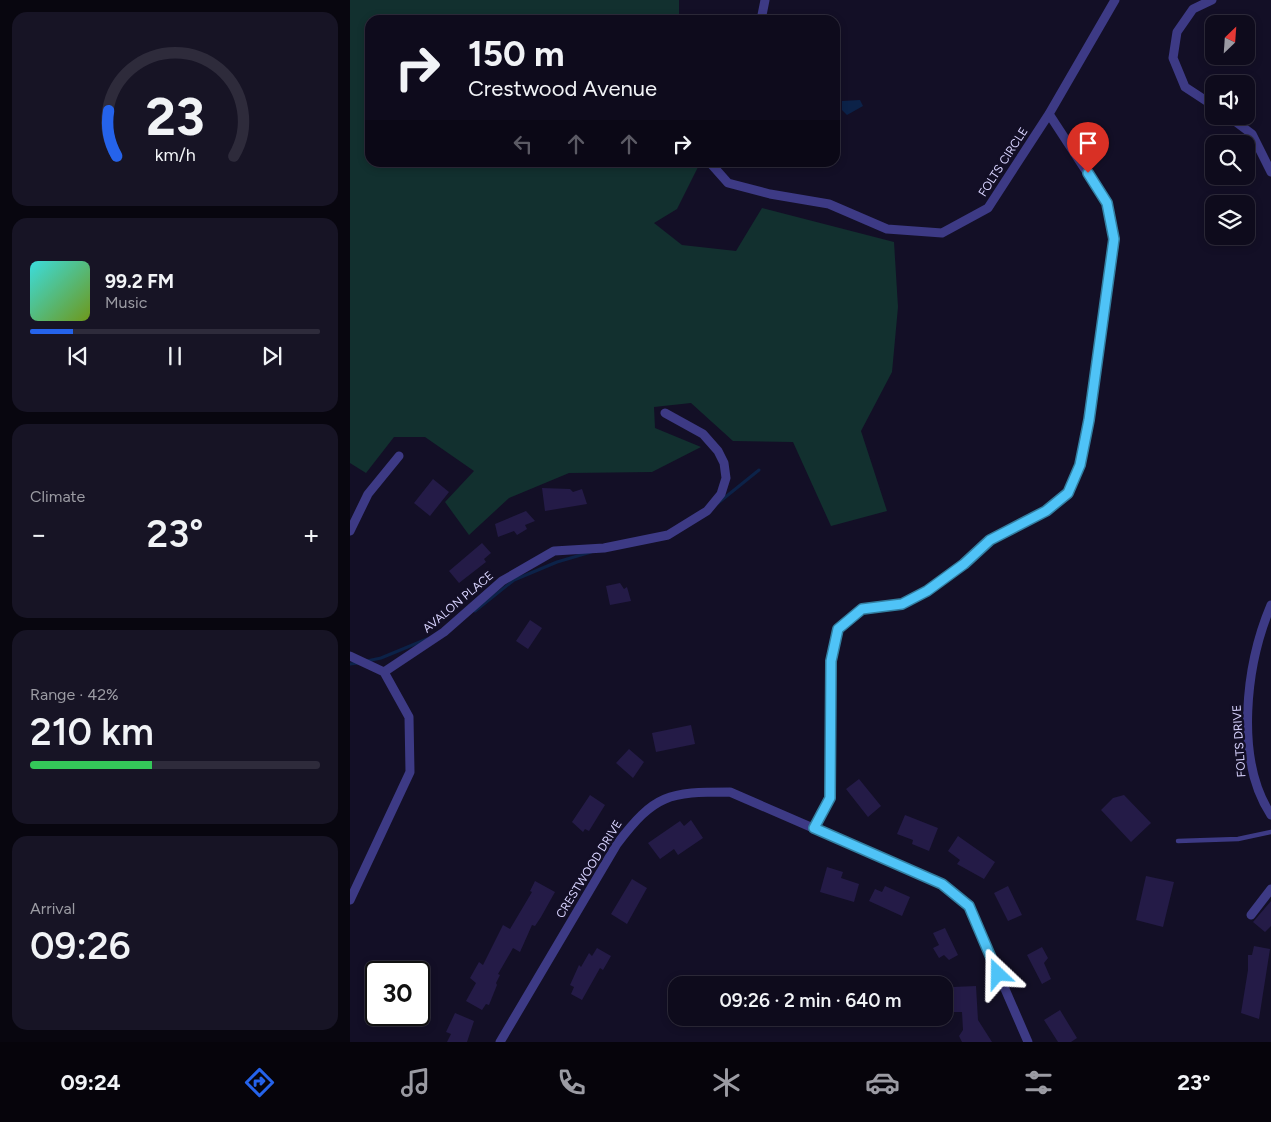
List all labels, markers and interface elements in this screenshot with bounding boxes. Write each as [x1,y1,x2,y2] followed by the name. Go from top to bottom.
[1205,15,1255,65] north arrow
[1205,15,1255,245] map controls
[468,33,565,75] text: 150 m
[385,35,450,100] icon: right
[468,75,657,102] text: Crestwood Avenue
[1205,75,1255,125] button: sound
[145,86,205,148] text: 23
[1067,122,1109,173] pin
[975,125,1031,199] street label: FOLTS CIRCLE
[1074,129,1102,157] icon: arrive
[509,130,537,158] icon: left
[562,130,590,158] icon: ahead
[615,130,643,158] icon: ahead
[668,130,696,158] icon: right
[1205,135,1255,185] button: search
[155,144,195,165] text: km/h
[1205,195,1255,245] button: layers
[105,270,174,293] text: 99.2 FM
[105,293,147,312] text: Music
[64,342,92,370] icon: previous
[161,342,189,370] icon: pause
[258,342,286,370] icon: next
[30,487,85,506] text: Climate
[147,511,203,557] text: 23°
[30,517,47,551] text: −
[303,517,320,551] text: +
[420,568,496,636] street label: AVALON PLACE
[30,685,119,704] text: Range · 42%
[1229,704,1249,778] street label: FOLTS DRIVE
[30,709,154,755] text: 210 km
[553,817,625,921] street label: CRESTWOOD DRIVE
[30,899,75,918] text: Arrival
[30,923,131,969] text: 09:26
[971,947,1023,999] position arrow
[365,961,430,1026] speed limit sign: 30
[720,989,901,1012] text: 09:26 · 2 min · 640 m
[242,1065,277,1100] icon: directions
[398,1065,433,1100] icon: music
[554,1065,589,1100] icon: phone
[709,1065,744,1100] icon: climate
[865,1065,900,1100] icon: car
[1021,1065,1056,1100] icon: filters
[60,1069,121,1096] text: 09:24
[1177,1069,1211,1096] text: 23°

